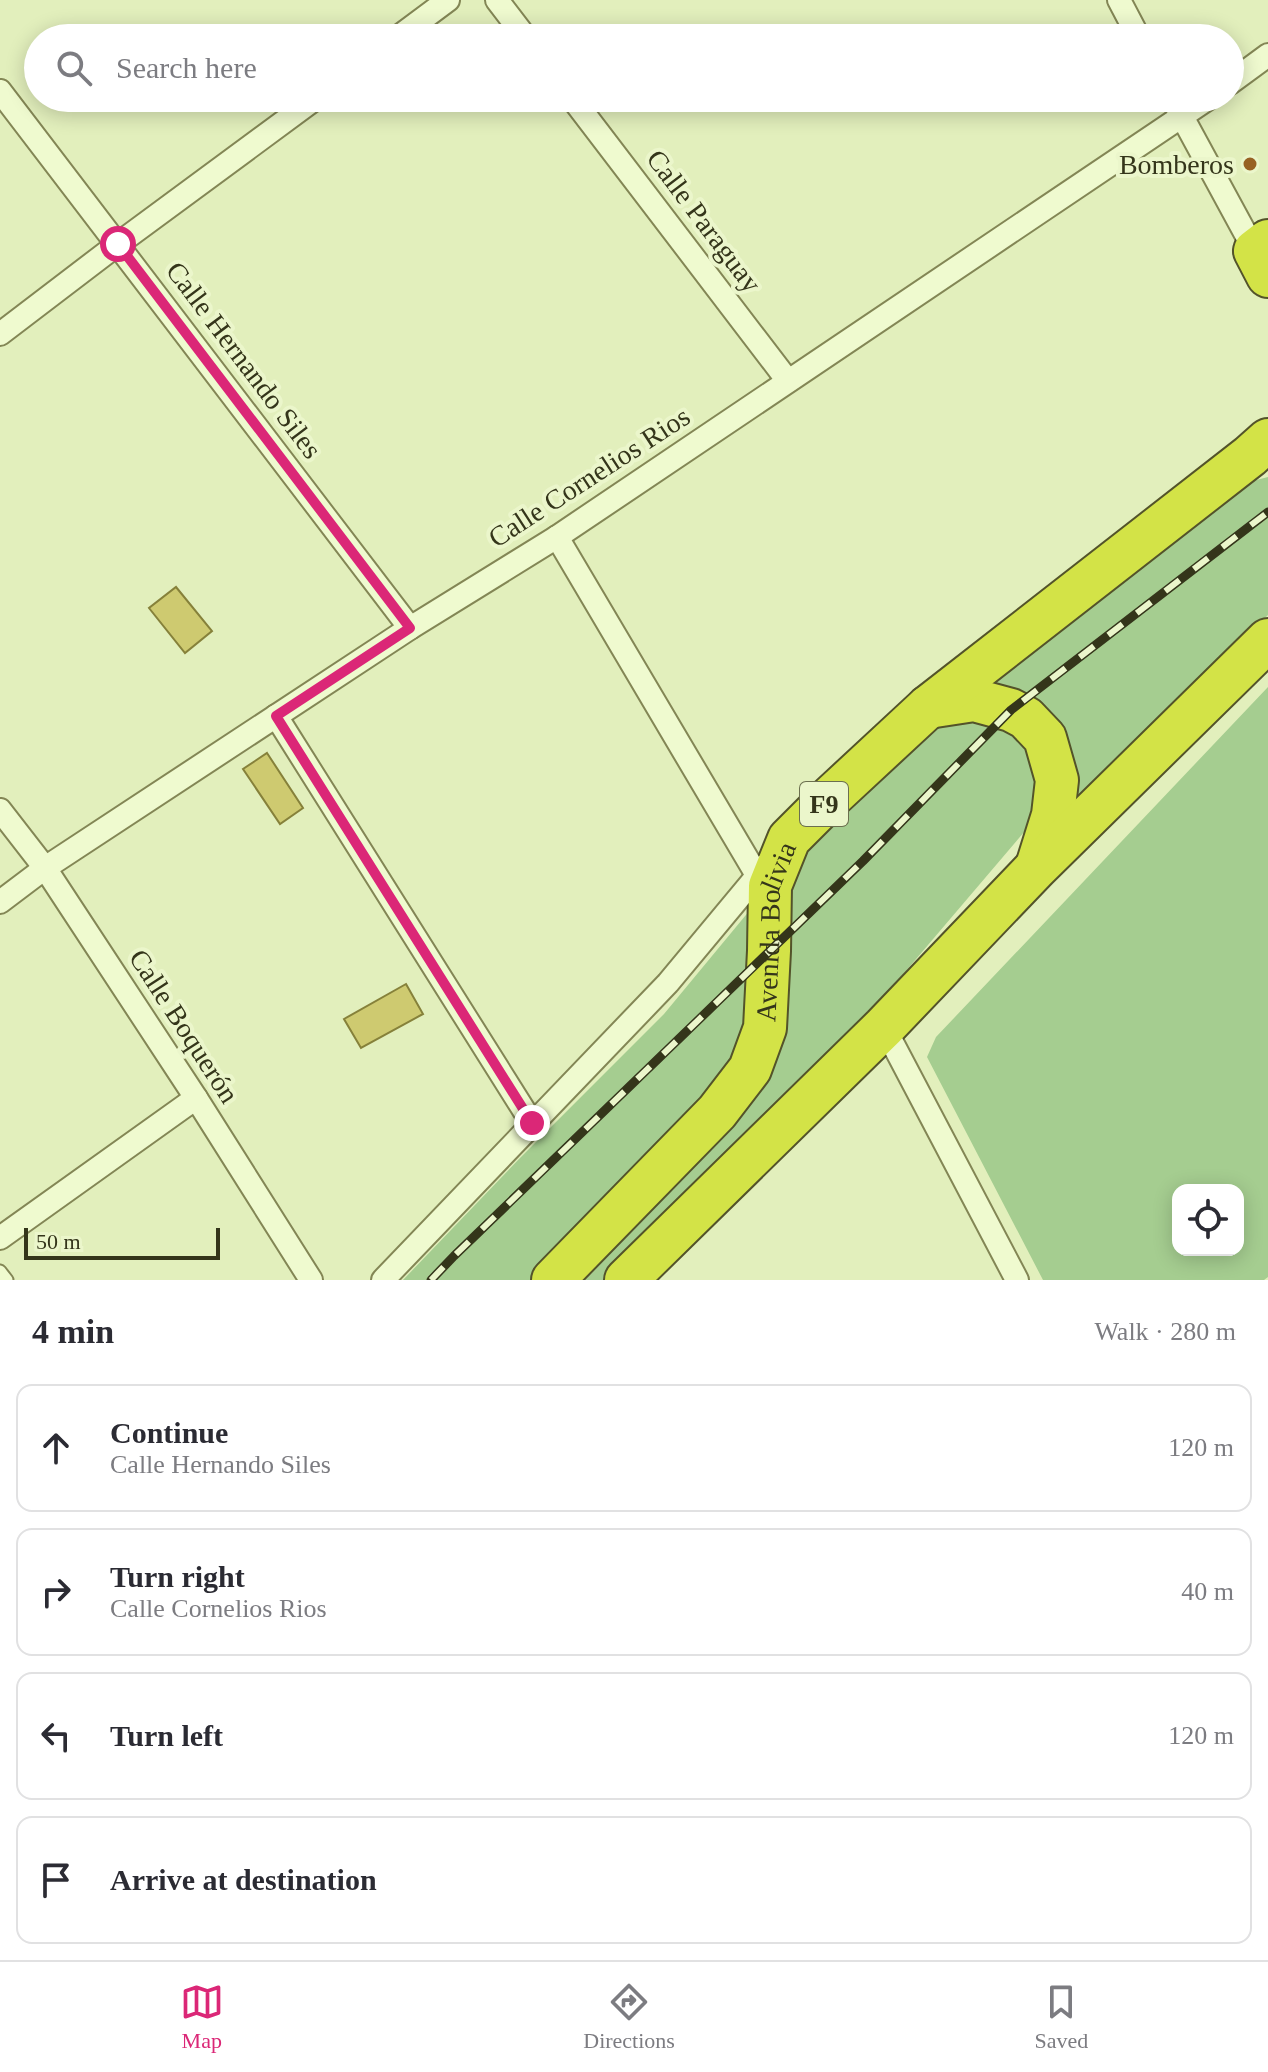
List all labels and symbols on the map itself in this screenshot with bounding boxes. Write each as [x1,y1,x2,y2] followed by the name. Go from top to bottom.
[640,144,768,298] street label: Calle Paraguay
[1119,149,1234,180] place label: Bomberos
[1241,155,1259,173] marker: Bomberos
[100,226,136,262] route start
[160,256,328,464] street label: Calle Hernando Siles
[483,400,695,554] street label: Calle Cornelios Rios
[800,782,848,826] road number: F9
[750,837,802,1023] street label: Avenida Bolivia
[123,944,245,1108] street label: Calle Boquerón
[514,1105,550,1141] route end
[24,1224,220,1260] scale bar

